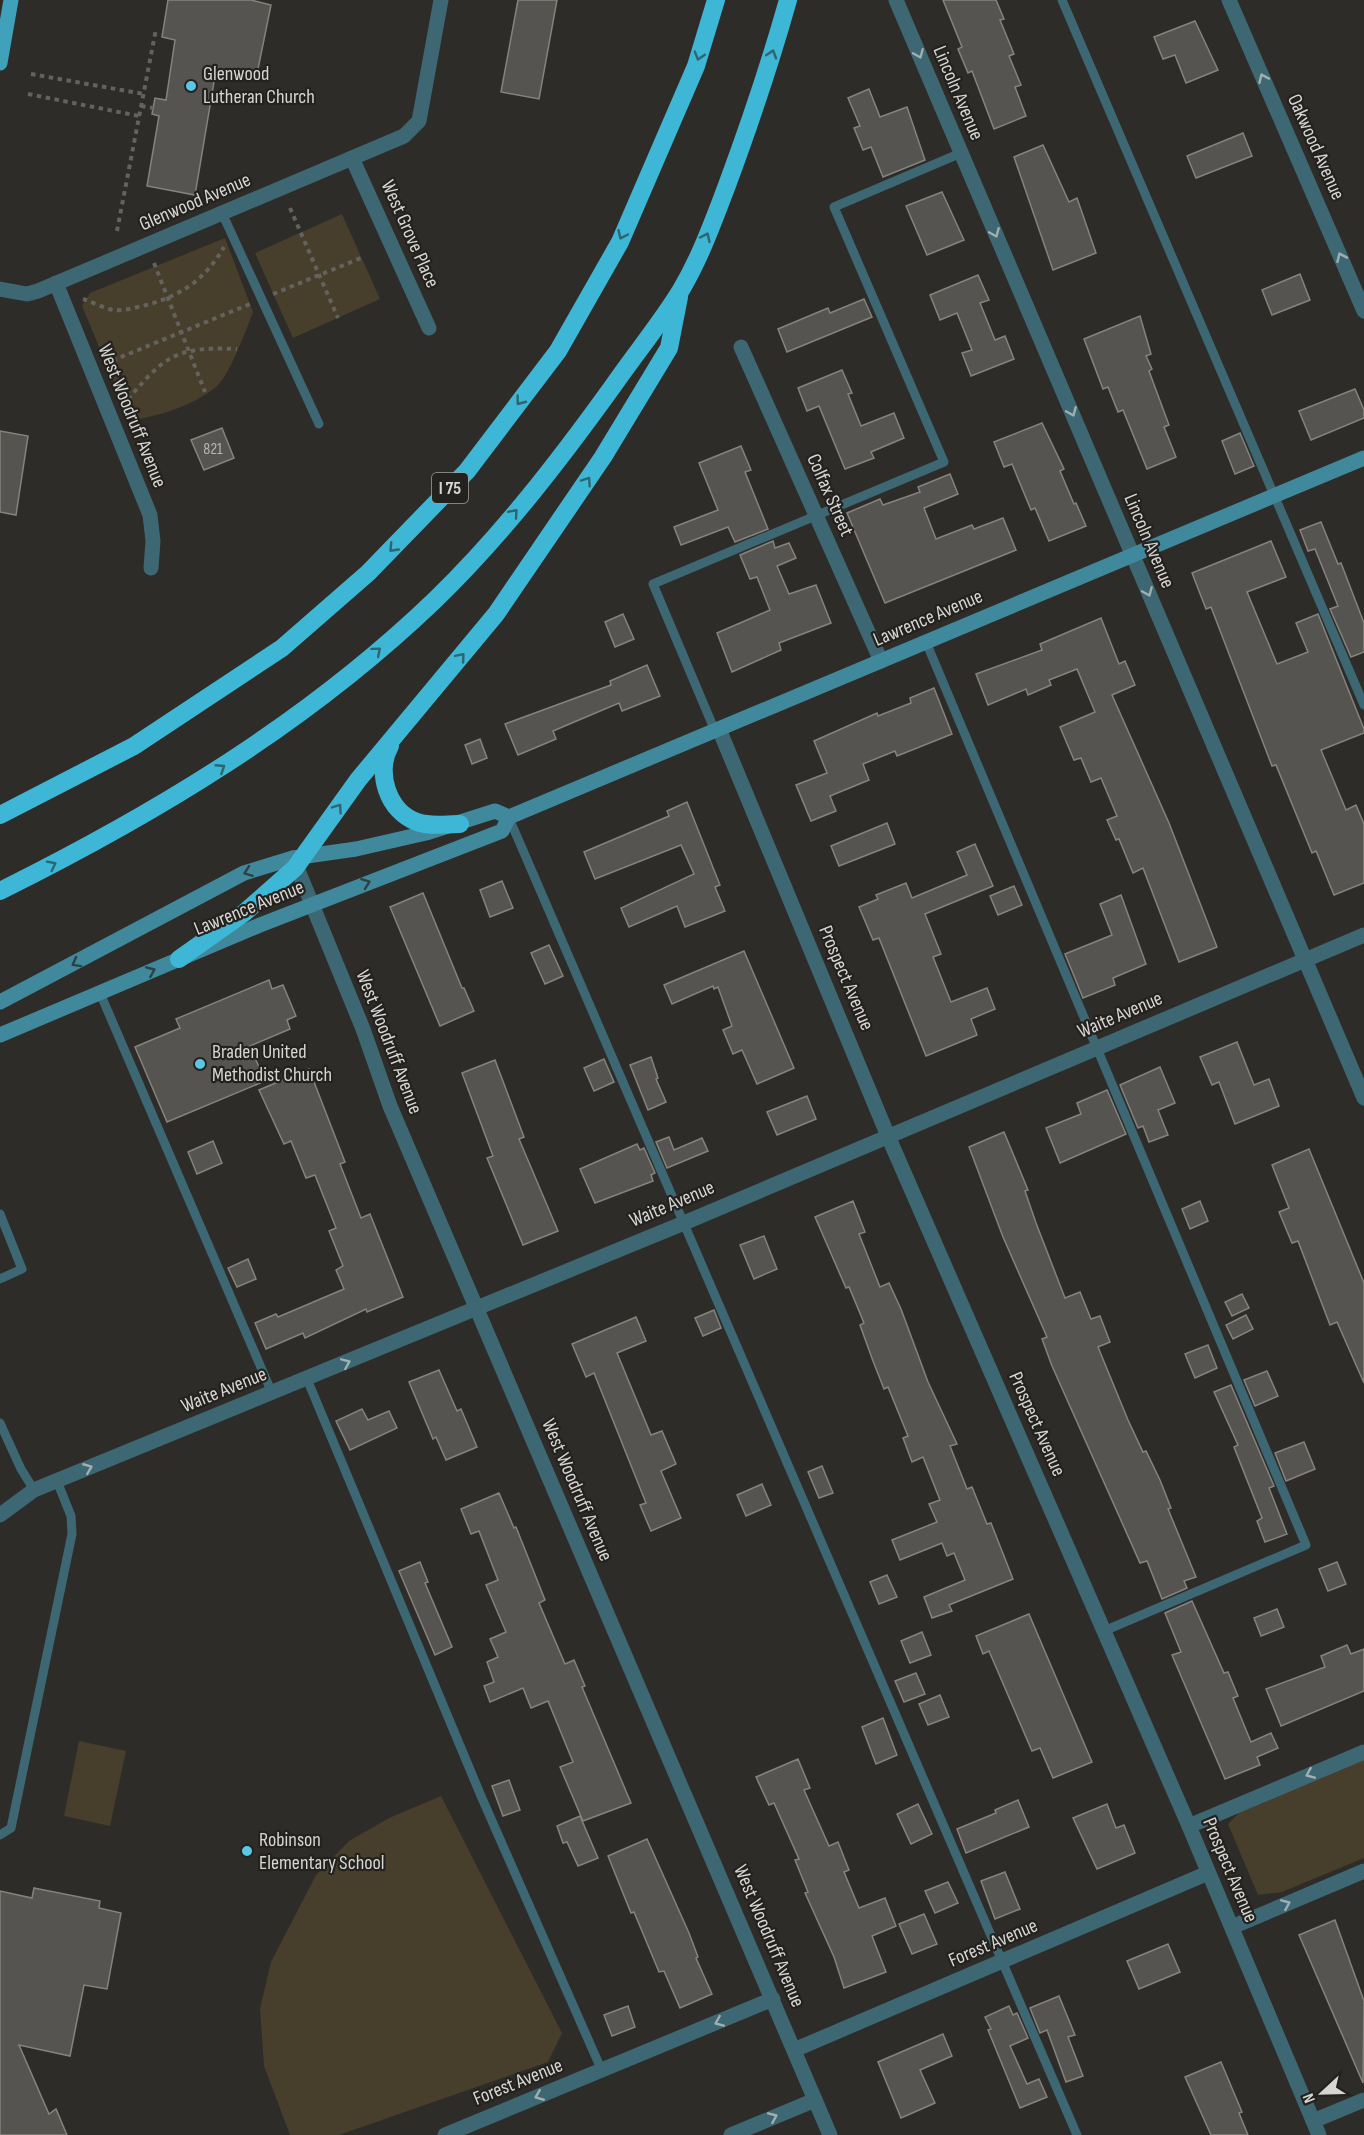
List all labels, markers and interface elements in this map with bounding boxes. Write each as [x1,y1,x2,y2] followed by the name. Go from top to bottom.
[927,42,989,144] street label: Lincoln Avenue
[912,47,924,58] one-way arrow
[765,49,777,60] one-way arrow
[694,50,706,61] one-way arrow
[203,62,315,109] place label: Glenwood Lutheran Church
[1258,74,1270,85] one-way arrow
[184,79,198,93] marker: Glenwood Lutheran Church
[1282,90,1350,204] street label: Oakwood Avenue
[136,168,254,236] street label: Glenwood Avenue
[376,176,444,292] street label: West Grove Place
[988,227,1000,238] one-way arrow
[618,229,630,240] one-way arrow
[699,232,711,243] one-way arrow
[1336,252,1348,263] one-way arrow
[92,341,172,491] street label: West Woodruff Avenue
[517,394,528,405] one-way arrow
[1065,406,1077,417] one-way arrow
[203,440,223,459] house number: 821
[801,450,859,540] street label: Colfax Street
[432,473,468,503] road number: I 75
[580,477,591,488] one-way arrow
[1118,490,1180,592] street label: Lincoln Avenue
[507,509,518,520] one-way arrow
[389,540,400,551] one-way arrow
[870,584,986,652] street label: Lawrence Avenue
[1141,586,1153,597] one-way arrow
[371,648,382,659] one-way arrow
[453,652,464,663] one-way arrow
[214,764,225,775] one-way arrow
[331,804,342,815] one-way arrow
[46,861,57,872] one-way arrow
[243,864,254,877] one-way arrow
[191,875,307,941] street label: Lawrence Avenue
[360,878,371,891] one-way arrow
[813,922,879,1034] street label: Prospect Avenue
[72,956,82,967] one-way arrow
[144,966,155,978] one-way arrow
[350,967,428,1117] street label: West Woodruff Avenue
[1074,986,1166,1044] street label: Waite Avenue
[212,1040,332,1087] place label: Braden United Methodist Church
[193,1057,207,1071] marker: Braden United Methodist Church
[626,1175,718,1233] street label: Waite Avenue
[340,1358,351,1370] one-way arrow
[178,1362,270,1418] street label: Waite Avenue
[1003,1368,1071,1480] street label: Prospect Avenue
[536,1415,618,1565] street label: West Woodruff Avenue
[82,1463,93,1476] one-way arrow
[1305,1767,1316,1779] one-way arrow
[1197,1814,1263,1926] street label: Prospect Avenue
[259,1828,385,1875] place label: Robinson Elementary School
[240,1844,254,1858] marker: Robinson Elementary School
[728,1861,810,2011] street label: West Woodruff Avenue
[1280,1899,1291,1911] one-way arrow
[945,1914,1041,1972] street label: Forest Avenue
[714,2015,725,2027] one-way arrow
[470,2053,566,2111] street label: Forest Avenue
[1292,2063,1352,2123] north arrow
[534,2089,545,2101] one-way arrow
[1299,2091,1320,2106] text: N
[767,2112,778,2124] one-way arrow

